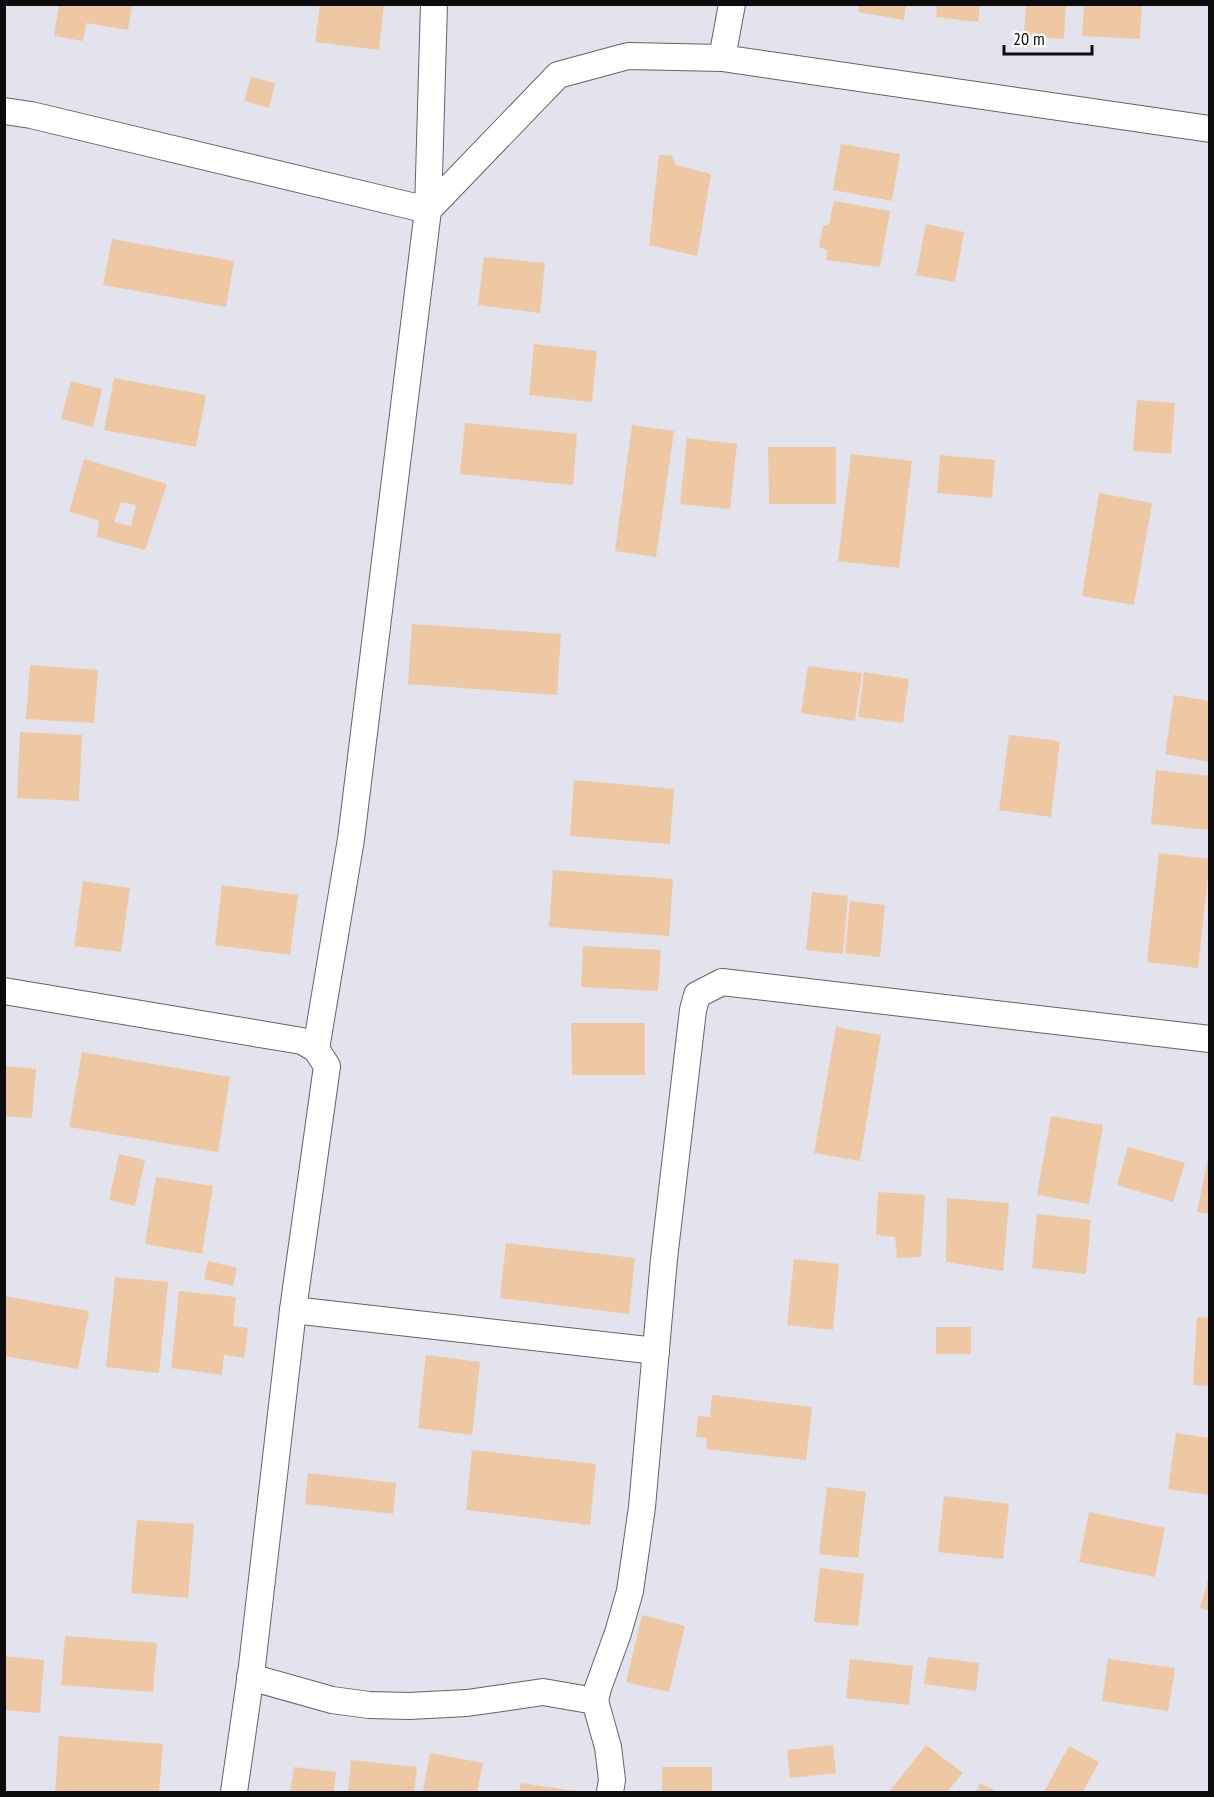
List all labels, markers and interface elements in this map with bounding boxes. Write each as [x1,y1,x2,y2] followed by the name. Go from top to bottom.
[1004,18,1092,56] scale bar
[1013,27,1045,50] text: 20 m

